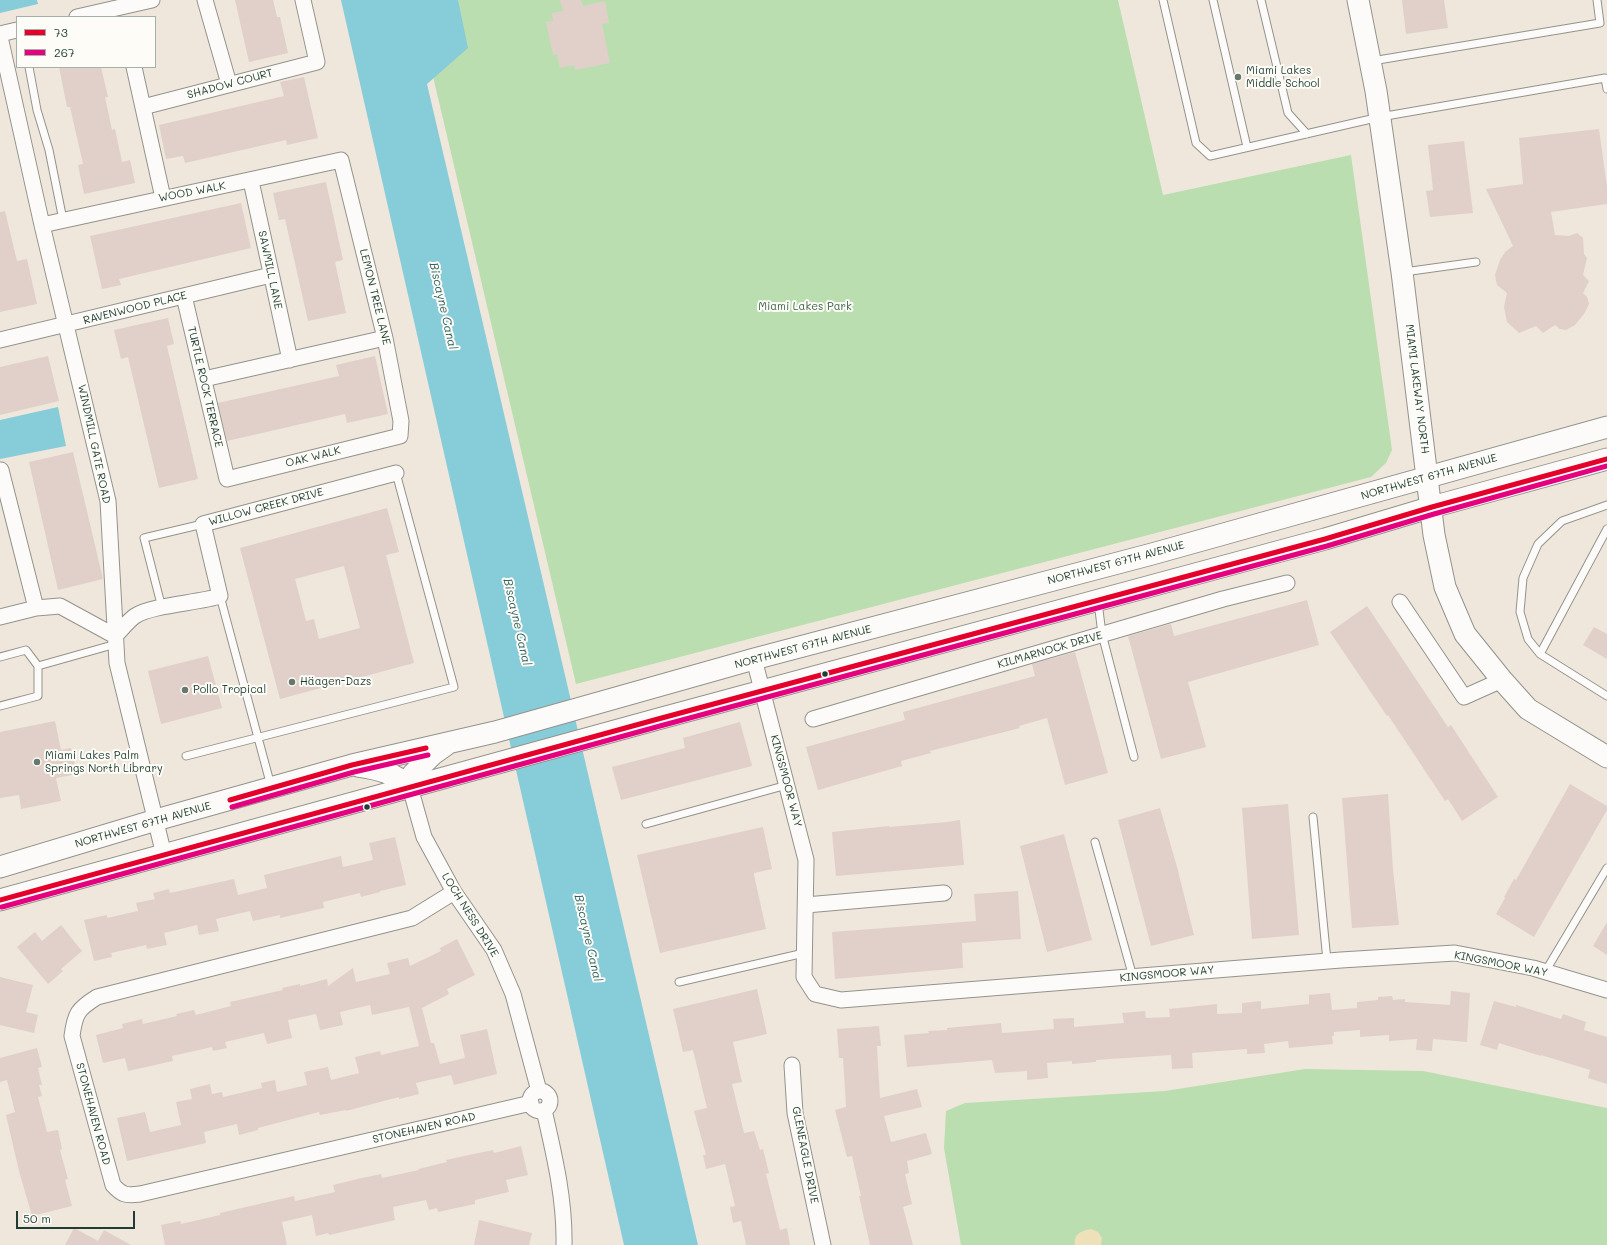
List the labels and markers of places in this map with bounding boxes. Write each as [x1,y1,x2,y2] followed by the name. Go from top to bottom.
[1246,64,1320,90] place label: Miami Lakes Middle School
[1233,72,1243,82] marker: Miami Lakes Middle School
[820,669,830,679] unlabelled marker
[300,675,371,689] place label: Häagen-Dazs
[287,677,297,687] marker: Häagen-Dazs
[193,683,266,697] place label: Pollo Tropical
[180,685,190,695] marker: Pollo Tropical
[45,749,163,775] place label: Miami Lakes Palm Springs North Library
[32,757,42,767] marker: Miami Lakes Palm Springs North Library
[362,802,372,812] unlabelled marker

